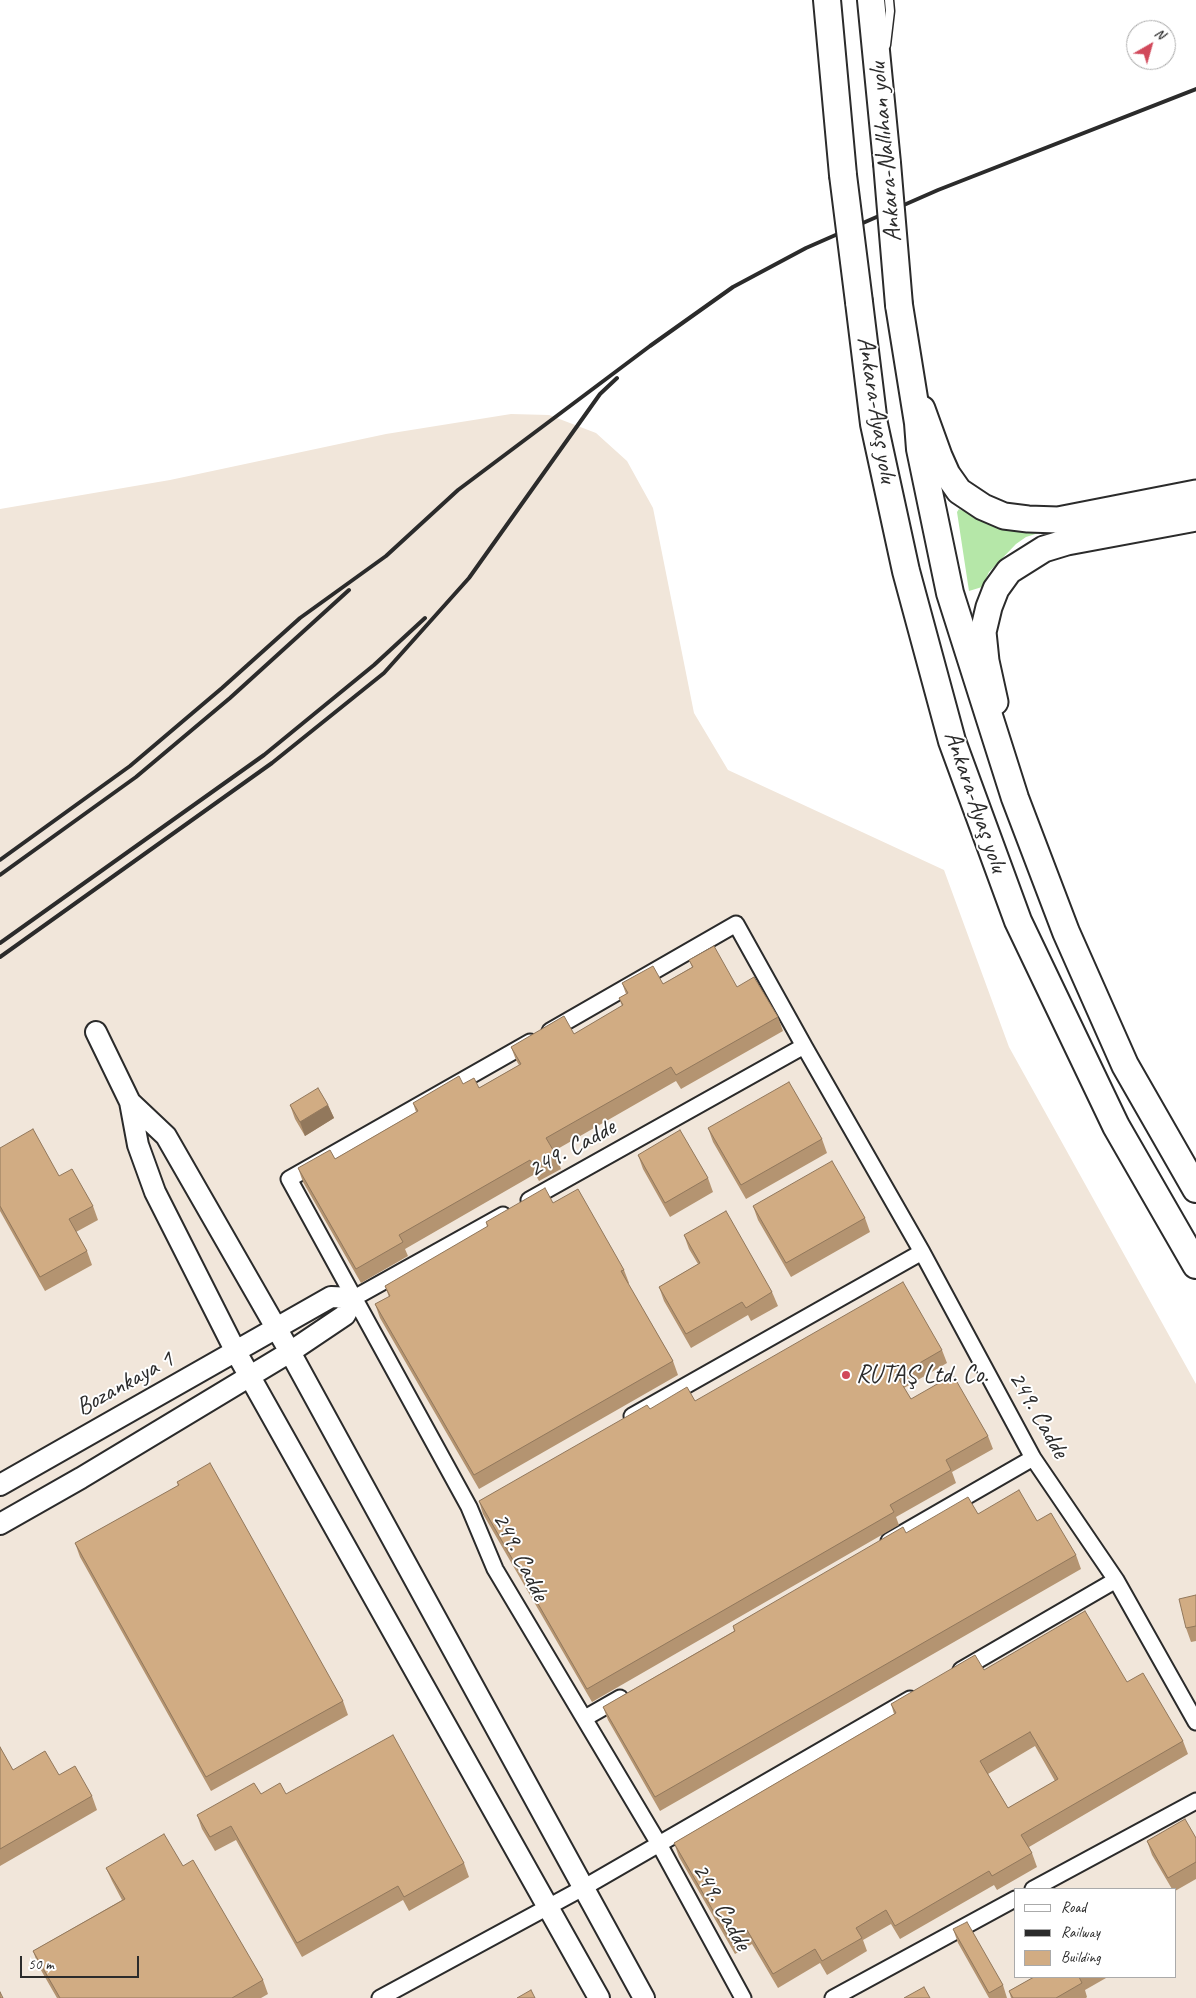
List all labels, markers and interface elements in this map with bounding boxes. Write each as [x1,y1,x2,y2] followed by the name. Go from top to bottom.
[1126,20,1176,70] north arrow
[1151,24,1169,43] text: N
[863,61,909,243] street label: Ankara-Nallıhan yolu
[850,335,902,485] street label: Ankara-Ayaş yolu
[937,727,1013,877] street label: Ankara-Ayaş yolu
[523,1113,621,1185] street label: 249. Cadde
[71,1345,179,1423] street label: Bozankaya 1
[856,1360,988,1390] place label: RUTAŞ Ltd. Co.
[1001,1366,1075,1464] street label: 249. Cadde
[840,1369,852,1381] marker: RUTAŞ Ltd. Co.
[485,1508,555,1606] street label: 249. Cadde
[685,1858,757,1956] street label: 249. Cadde
[1014,1888,1176,1978] legend
[1061,1898,1086,1917] text: Road
[1061,1923,1100,1942] text: Railway
[22,1946,141,1978] scale bar
[1061,1948,1100,1967] text: Building
[28,1955,54,1974] text: 50 m

